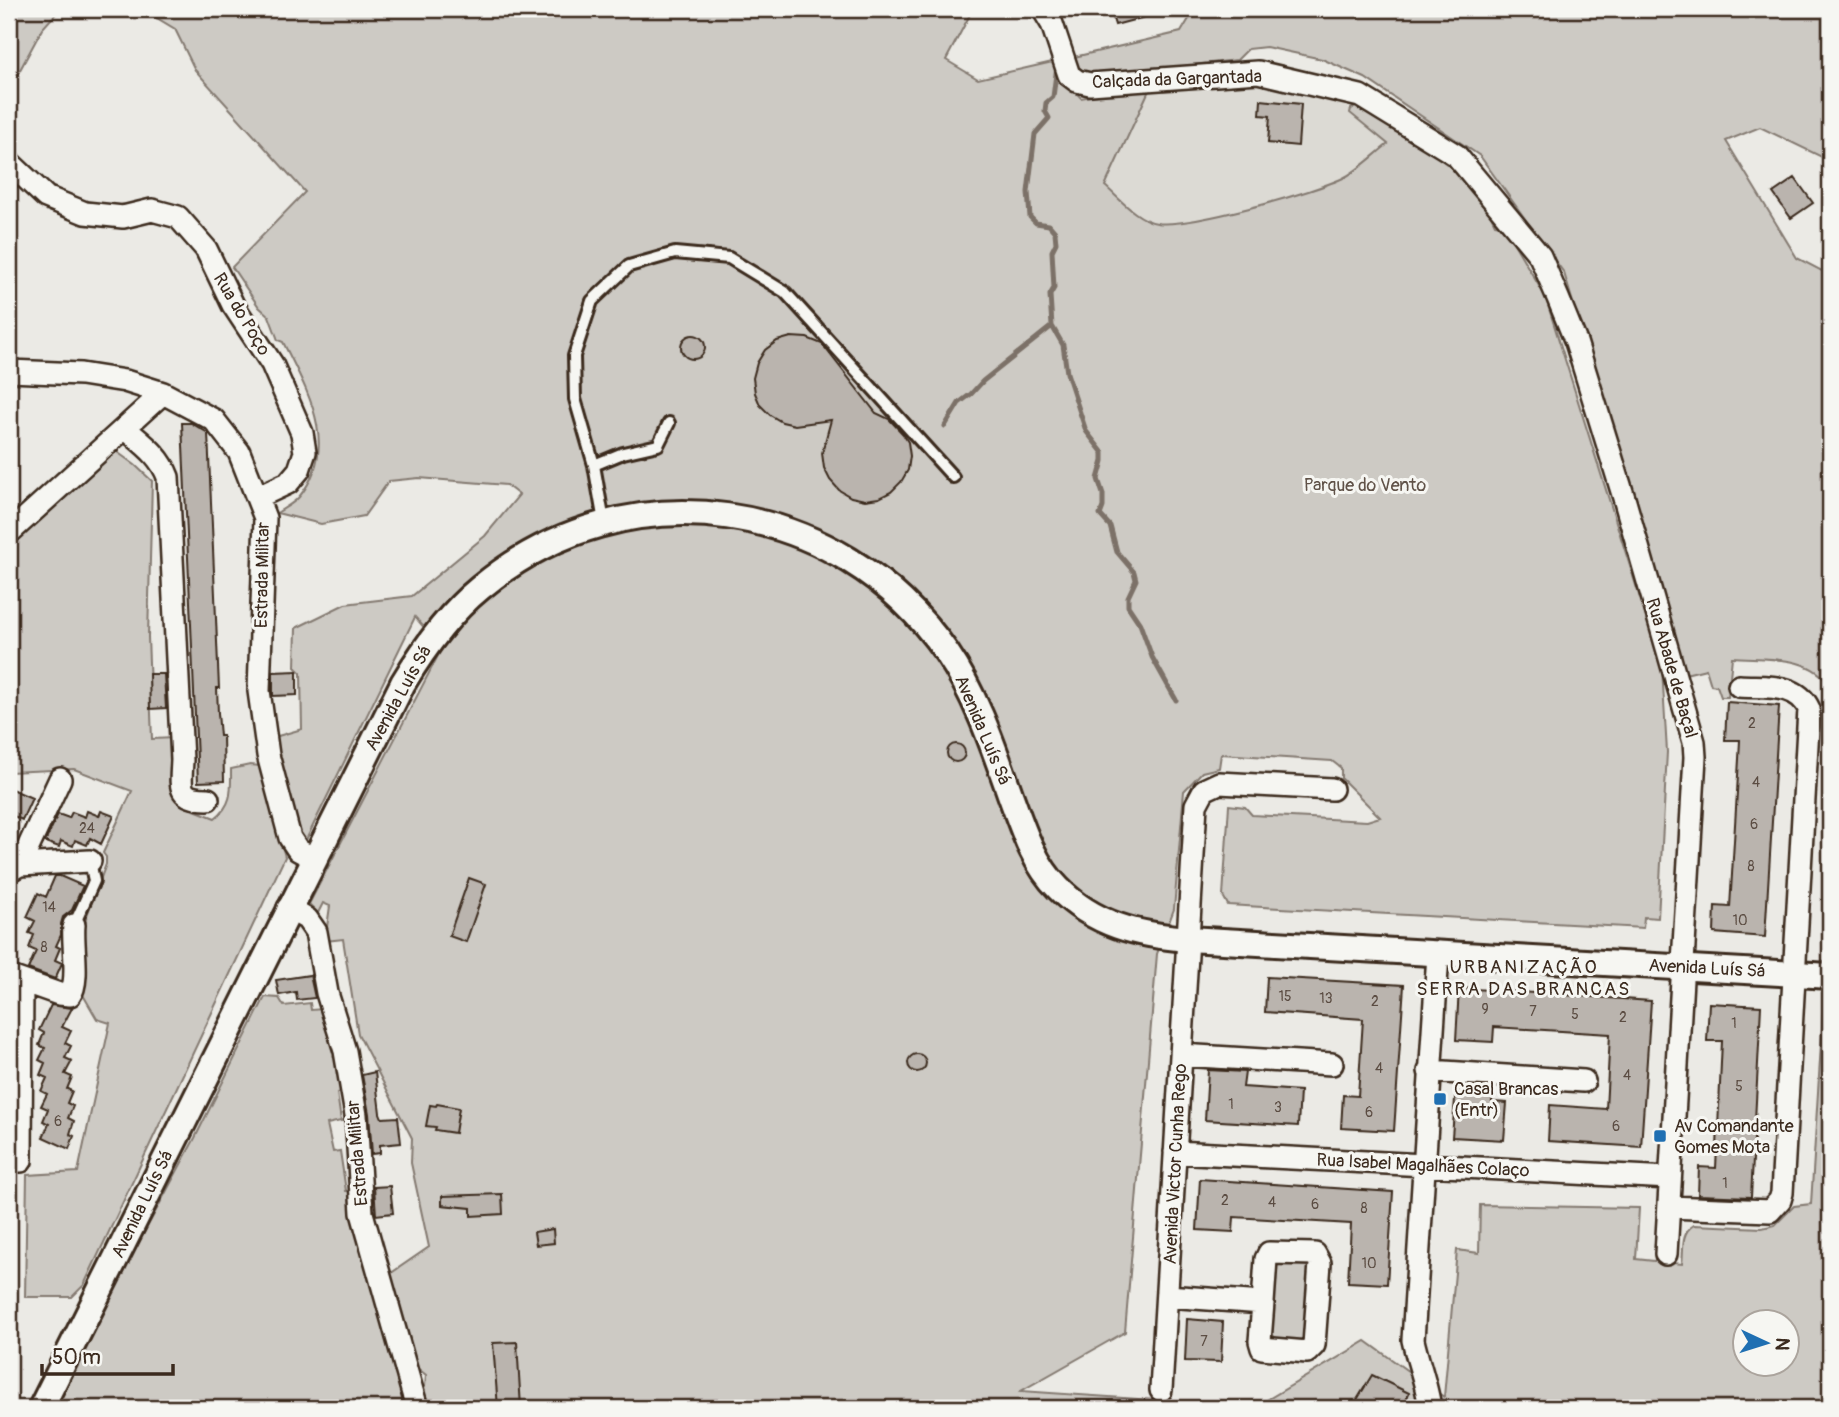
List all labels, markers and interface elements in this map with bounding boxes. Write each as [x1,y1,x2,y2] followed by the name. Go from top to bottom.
[1092,65,1262,94] street label: Calçada da Gargantada
[208,269,275,360] street label: Rua do Poço
[1304,474,1427,497] park label: Parque do Vento
[250,521,275,628] street label: Estrada Militar
[1641,595,1703,741] street label: Rua Abade de Baçal
[360,642,437,755] street label: Avenida Luís Sá
[949,672,1016,788] street label: Avenida Luís Sá
[1748,715,1756,732] house number: 2
[1752,774,1760,791] house number: 4
[1750,816,1758,833] house number: 6
[79,820,95,837] house number: 24
[1747,858,1755,875] house number: 8
[42,899,56,916] house number: 14
[1732,912,1748,929] house number: 10
[40,939,48,956] house number: 8
[1648,954,1766,983] street label: Avenida Luís Sá
[1417,955,1631,1001] district label: URBANIZAÇÃO SERRA DAS BRANCAS
[1278,988,1292,1005] house number: 15
[1319,990,1333,1007] house number: 13
[1371,993,1379,1010] house number: 2
[1481,1001,1489,1018] house number: 9
[1529,1003,1537,1020] house number: 7
[1571,1006,1579,1023] house number: 5
[1619,1009,1627,1026] house number: 2
[1731,1015,1737,1032] house number: 1
[1375,1060,1383,1077] house number: 4
[1159,1063,1192,1265] street label: Avenida Victor Cunha Rego
[1623,1067,1631,1084] house number: 4
[1454,1078,1558,1122] place label: Casal Brancas (Entr)
[1735,1078,1743,1095] house number: 5
[1432,1091,1448,1107] marker: Casal Brancas (Entr)
[1228,1096,1234,1113] house number: 1
[341,1098,374,1207] street label: Estrada Militar
[1274,1099,1282,1116] house number: 3
[1365,1104,1373,1121] house number: 6
[54,1113,62,1130] house number: 6
[1674,1115,1794,1159] place label: Av Comandante Gomes Mota
[1612,1118,1620,1135] house number: 6
[1652,1128,1668,1144] marker: Av Comandante Gomes Mota
[107,1147,178,1262] street label: Avenida Luís Sá
[1316,1148,1530,1183] street label: Rua Isabel Magalhães Colaço
[1722,1175,1728,1192] house number: 1
[1221,1192,1229,1209] house number: 2
[1268,1194,1276,1211] house number: 4
[1311,1196,1319,1213] house number: 6
[1360,1200,1368,1217] house number: 8
[1361,1255,1377,1272] house number: 10
[1730,1308,1800,1378] north arrow
[42,1333,173,1377] scale bar
[1200,1333,1208,1350] house number: 7
[1770,1337,1794,1352] text: N
[52,1344,101,1371] text: 50 m

